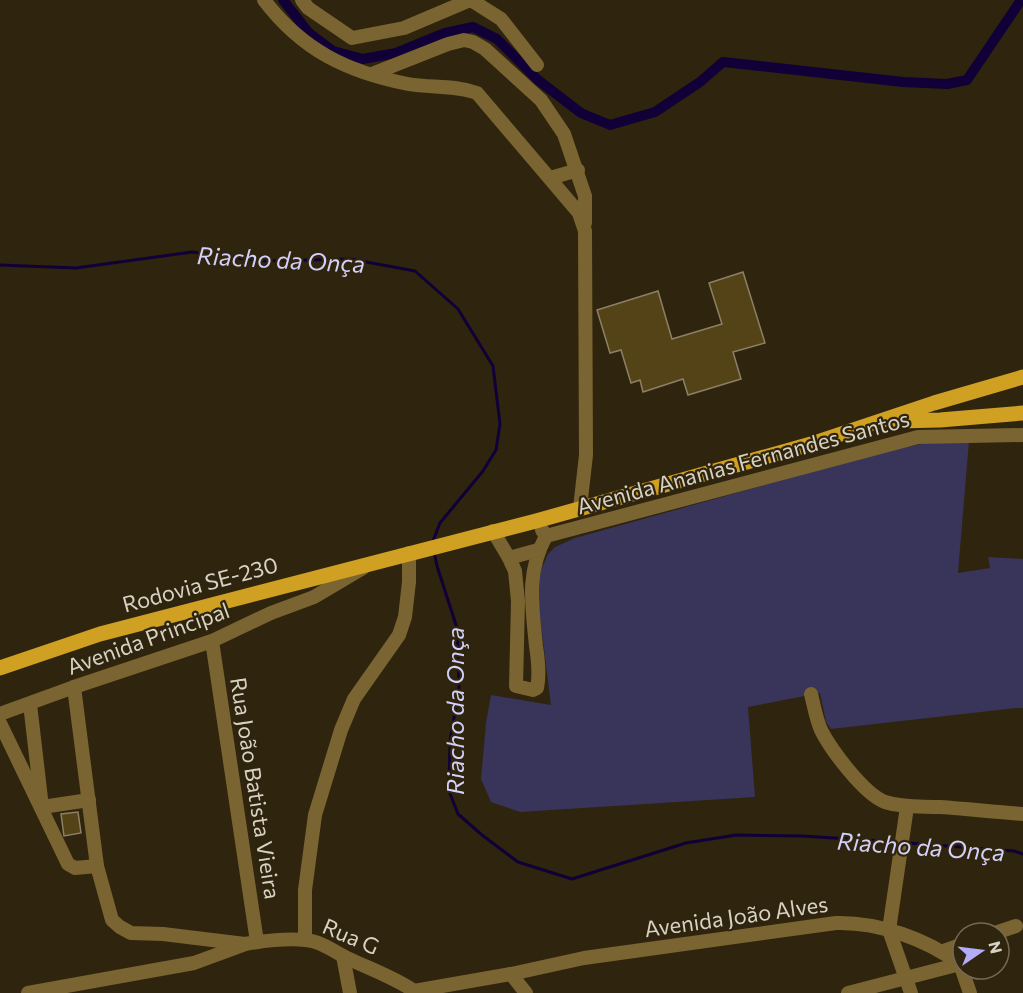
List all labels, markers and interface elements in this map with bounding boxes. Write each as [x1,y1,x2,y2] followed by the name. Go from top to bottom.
[196,240,366,278] water label: Riacho da Onça
[574,405,912,519] street label: Avenida Ananias Fernandes Santos
[119,550,281,618] street label: Rodovia SE-230
[63,596,233,680] street label: Avenida Principal
[440,627,469,795] water label: Riacho da Onça
[225,675,287,901] street label: Rua João Batista Vieira
[836,826,1006,866] water label: Riacho da Onça
[642,890,830,942] street label: Avenida João Alves
[319,912,383,960] street label: Rua G
[951,921,1011,981] north arrow
[985,939,1007,955] text: N

